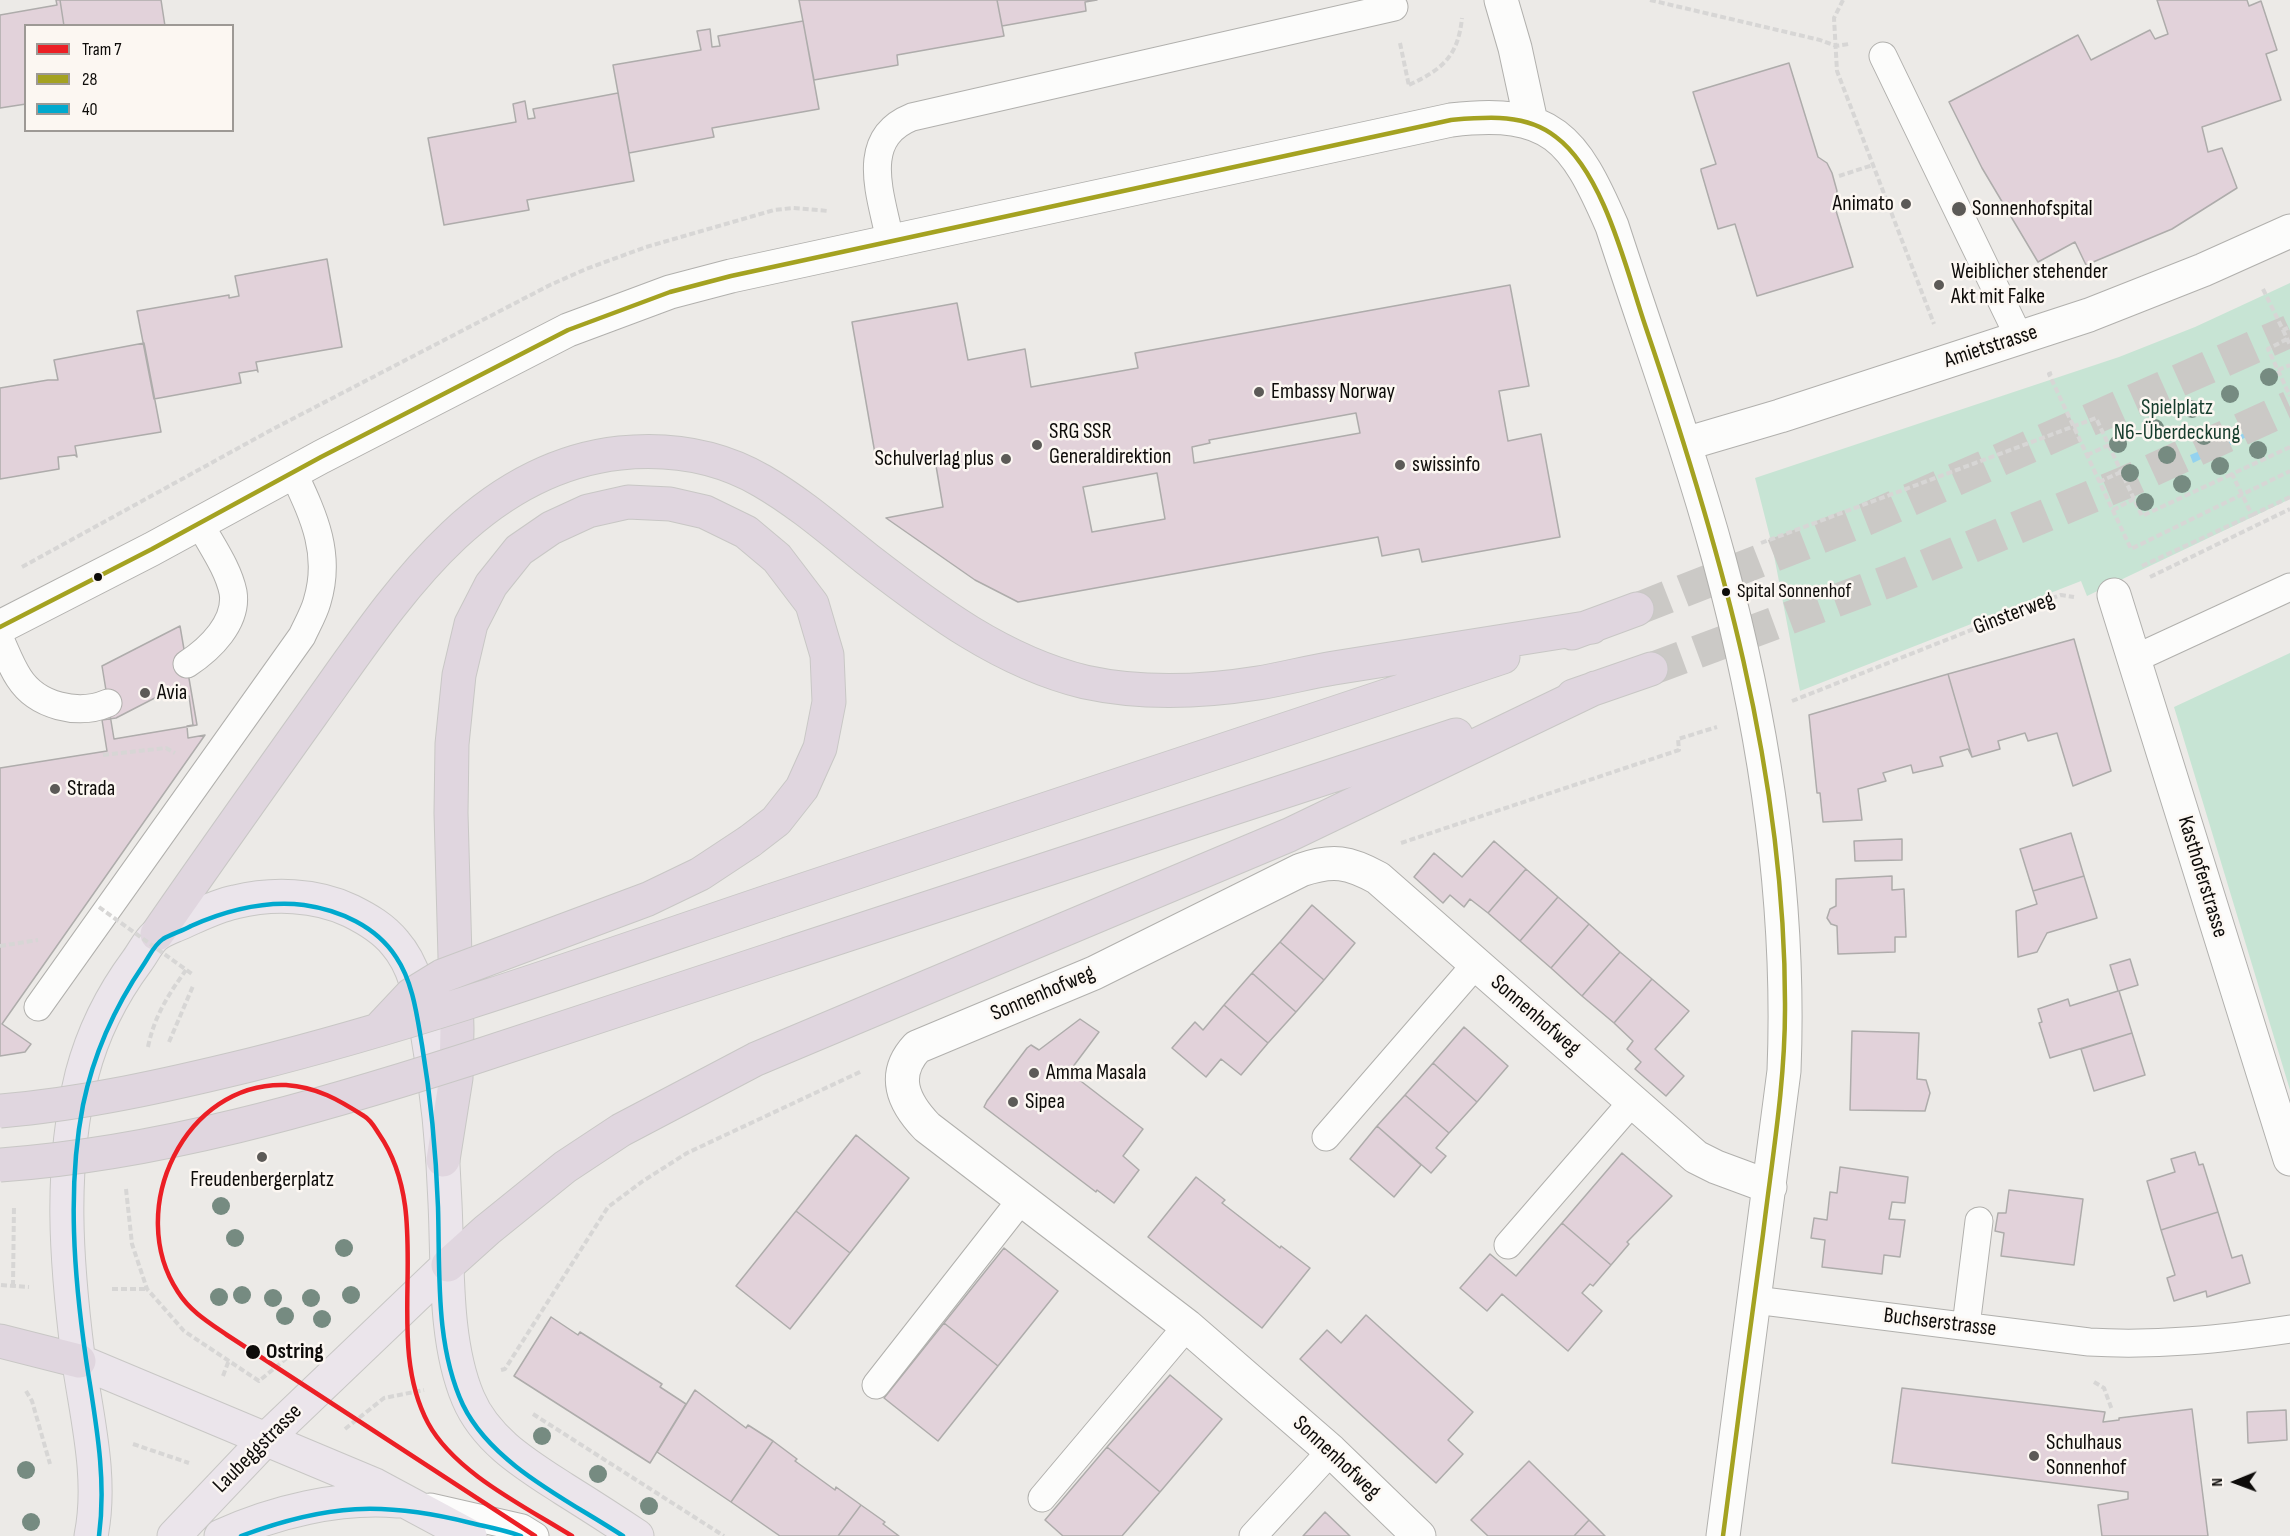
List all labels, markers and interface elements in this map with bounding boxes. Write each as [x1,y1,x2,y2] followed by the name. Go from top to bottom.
[24,24,234,132] legend
[82,39,121,60] text: Tram 7
[82,69,97,90] text: 28
[82,99,98,120] text: 40
[1832,191,1894,217] place label: Animato
[1972,196,2093,222] place label: Sonnenhofspital
[1899,197,1913,211] marker: Animato
[1950,200,1968,218] marker: Sonnenhofspital
[1951,259,2108,310] place label: Weiblicher stehender Akt mit Falke
[1932,278,1946,292] marker: Weiblicher stehender Akt mit Falke
[1941,319,2041,375] street label: Amietstrasse
[1271,379,1395,405] place label: Embassy Norway
[1252,385,1266,399] marker: Embassy Norway
[2114,395,2240,446] park label: Spielplatz N6-Überdeckung
[1049,419,1171,470] place label: SRG SSR Generaldirektion
[1030,438,1044,452] marker: SRG SSR Generaldirektion
[874,446,994,472] place label: Schulverlag plus
[999,452,1013,466] marker: Schulverlag plus
[1412,452,1480,478] place label: swissinfo
[1393,458,1407,472] marker: swissinfo
[92,571,104,583] unlabelled marker
[1737,580,1851,604] place label: Spital Sonnenhof
[1720,586,1732,598] marker: Spital Sonnenhof
[1970,587,2058,641] street label: Ginsterweg
[157,680,187,706] place label: Avia
[138,686,152,700] marker: Avia
[67,776,115,802] place label: Strada
[48,782,62,796] marker: Strada
[2171,813,2233,941] street label: Kasthoferstrasse
[987,960,1099,1028] street label: Sonnenhofweg
[1485,970,1585,1062] street label: Sonnenhofweg
[1046,1060,1146,1086] place label: Amma Masala
[1027,1066,1041,1080] marker: Amma Masala
[1025,1089,1065,1115] place label: Sipea
[1006,1095,1020,1109] marker: Sipea
[255,1150,269,1164] marker: Freudenbergerplatz
[190,1167,334,1193] place label: Freudenbergerplatz
[1882,1303,1998,1343] street label: Buchserstrasse
[266,1339,323,1365] place label: Ostring
[244,1343,262,1361] marker: Ostring
[208,1399,308,1499] street label: Laubeggstrasse
[1287,1411,1385,1505] street label: Sonnenhofweg
[2046,1430,2126,1482] place label: Schulhaus Sonnenhof
[2027,1449,2041,1463] marker: Schulhaus Sonnenhof
[2206,1452,2266,1512] north arrow
[2208,1478,2227,1487] text: N

